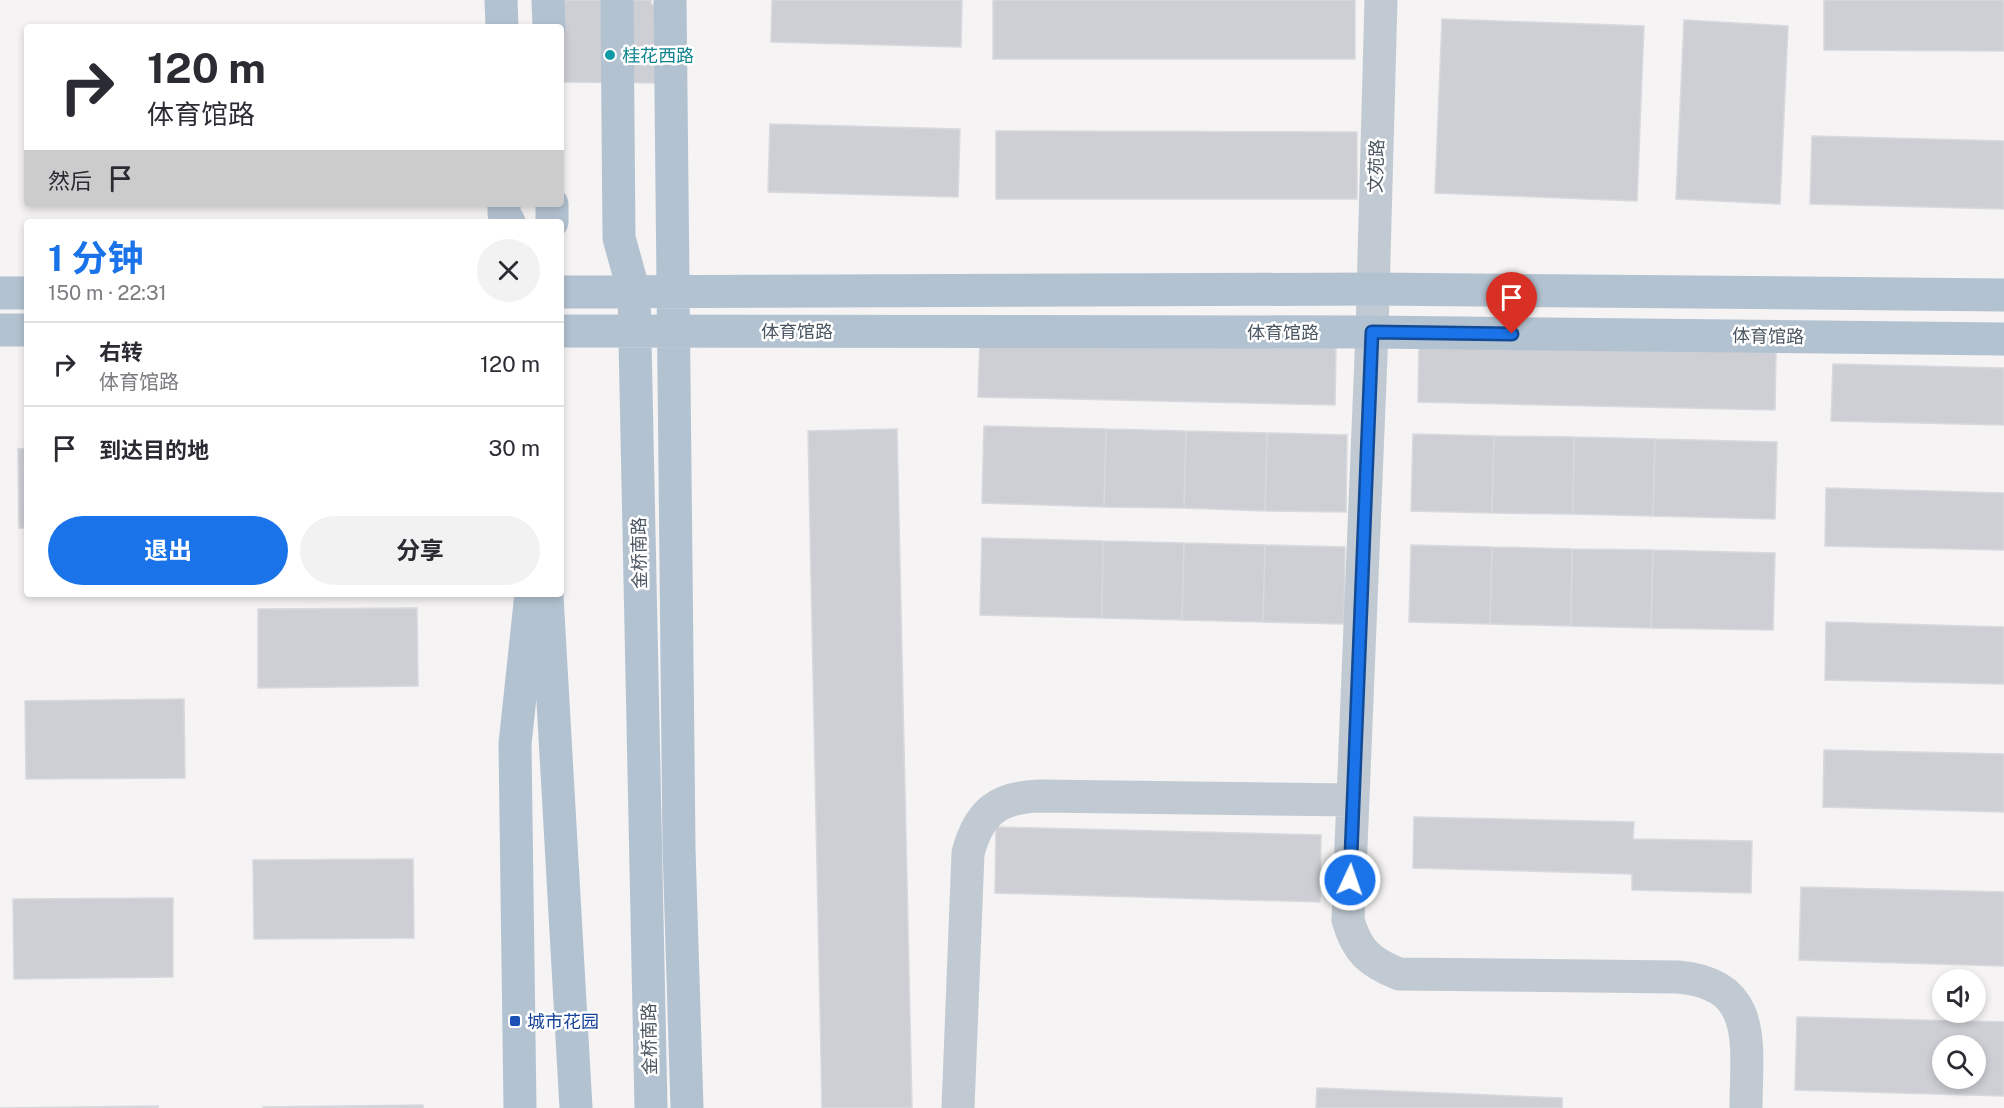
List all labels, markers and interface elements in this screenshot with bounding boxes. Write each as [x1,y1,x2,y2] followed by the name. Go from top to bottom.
[147,43,266,92] text: 120 m
[622,45,694,66] place label: 桂花西路
[48,48,126,126] icon: right
[603,48,617,62] marker: 桂花西路
[147,98,255,130] text: 体育馆路
[1365,139,1387,193] street label: 文苑路
[104,162,137,195] icon: arrive
[48,168,92,194] text: 然后
[48,237,144,279] text: 1 分钟
[477,239,540,302] button: close
[1486,272,1537,334] pin
[48,281,167,305] text: 150 m · 22:31
[1495,281,1528,314] icon: arrive
[761,321,833,342] street label: 体育馆路
[1247,322,1319,343] street label: 体育馆路
[1732,325,1804,347] street label: 体育馆路
[99,339,143,365] text: 右转
[48,348,81,381] icon: right
[480,351,540,377] text: 120 m
[99,370,179,394] text: 体育馆路
[48,432,81,465] icon: arrive
[488,435,540,461] text: 30 m
[99,437,209,463] text: 到达目的地
[48,516,288,585] button: 退出
[300,516,540,585] button: 分享
[628,517,650,589] street label: 金桥南路
[1318,848,1382,912] position arrow
[1932,969,1986,1089] map controls
[1932,969,1986,1023] button: sound
[638,1003,660,1075] street label: 金桥南路
[527,1011,599,1032] place label: 城市花园
[508,1014,522,1028] marker: 城市花园
[1932,1035,1986,1089] button: search

